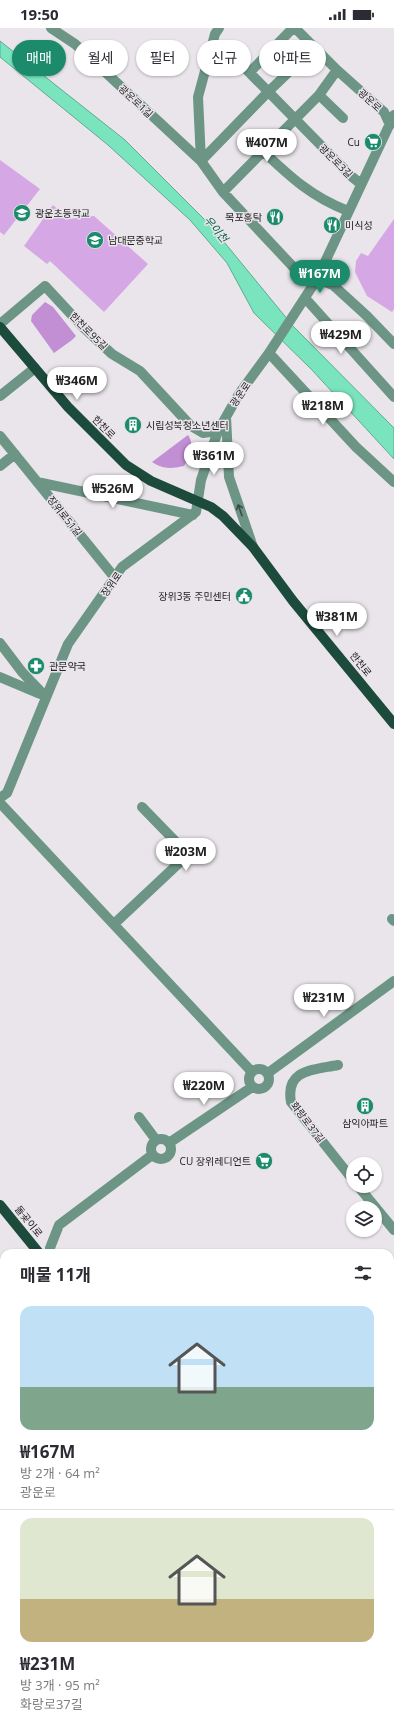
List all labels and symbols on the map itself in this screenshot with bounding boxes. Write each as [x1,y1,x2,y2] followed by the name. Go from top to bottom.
[116,81,156,121] street label: 광운로1길
[355,85,385,115] street label: 광운로
[239,129,295,163] pin: ₩407M
[363,132,383,152] supermarket icon: Cu
[348,135,360,149] place label: Cu
[316,141,356,181] street label: 광운로3길
[12,203,32,223] school or university icon: 광운초등학교
[35,206,90,220] place label: 광운초등학교
[265,207,285,227] restaurant icon: 목포홍탁
[225,210,263,224] place label: 목포홍탁
[201,212,233,247] water label: 우이천
[322,215,342,235] restaurant icon: 미식성
[345,218,373,232] place label: 미식성
[85,230,105,250] school or university icon: 남대문중학교
[108,233,163,247] place label: 남대문중학교
[292,260,348,294] pin: ₩167M
[67,309,111,353] street label: 한천로95길
[313,321,369,355] pin: ₩429M
[49,367,105,401] pin: ₩346M
[226,379,254,409] street label: 광운로
[295,392,351,426] pin: ₩218M
[89,412,119,442] street label: 한천로
[123,415,143,435] building icon: 시립성북청소년센터
[146,418,229,432] place label: 시립성북청소년센터
[186,442,242,476] pin: ₩361M
[85,475,141,509] pin: ₩526M
[44,493,86,539] street label: 장위로51길
[236,504,243,517] one-way arrow
[97,569,125,599] street label: 장위로
[234,586,254,606] public building icon: 장위3동 주민센터
[158,589,231,603] place label: 장위3동 주민센터
[309,603,365,637] pin: ₩381M
[347,649,375,679] street label: 한천로
[26,656,46,676] pharmacy icon: 관문약국
[49,659,86,673] place label: 관문약국
[158,838,214,872] pin: ₩203M
[296,984,352,1018] pin: ₩231M
[176,1072,232,1106] pin: ₩220M
[355,1096,375,1116] building icon: 삼익아파트
[288,1099,328,1145] street label: 화랑로37길
[342,1116,388,1130] place label: 삼익아파트
[254,1151,274,1171] supermarket icon: CU 장위레디언트
[180,1154,251,1168] place label: CU 장위레디언트
[12,1202,46,1240] street label: 돌곶이로

